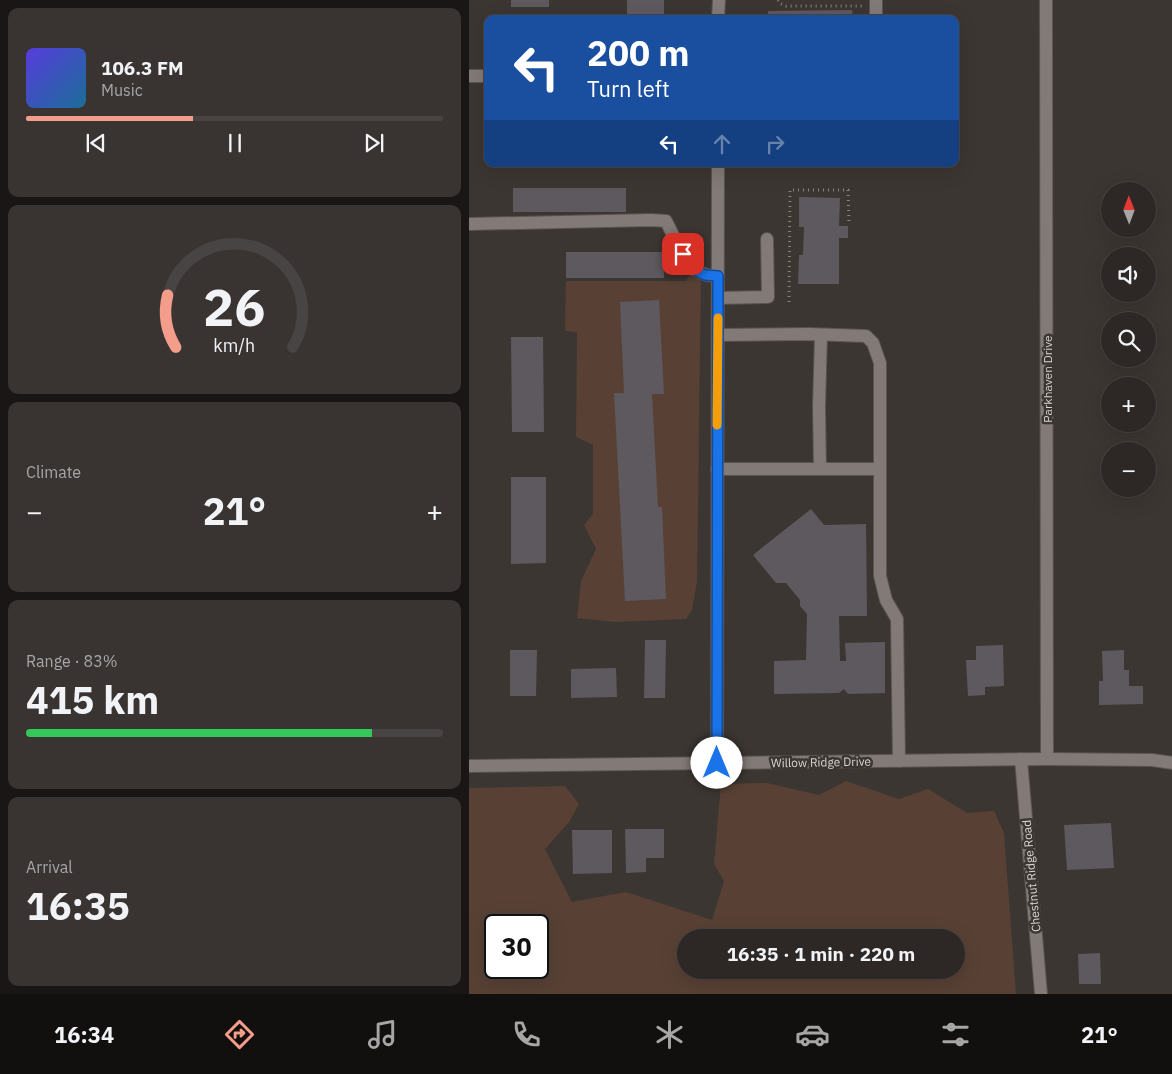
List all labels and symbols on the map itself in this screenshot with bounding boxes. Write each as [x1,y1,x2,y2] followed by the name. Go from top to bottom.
[1101,182,1157,238] north arrow
[662,233,704,275] pin
[1040,335,1055,423] street label: Parkhaven Drive
[690,736,742,788] position arrow
[771,754,872,770] street label: Willow Ridge Drive
[1019,819,1043,933] street label: Chestnut Ridge Road
[484,914,549,979] speed limit sign: 30

